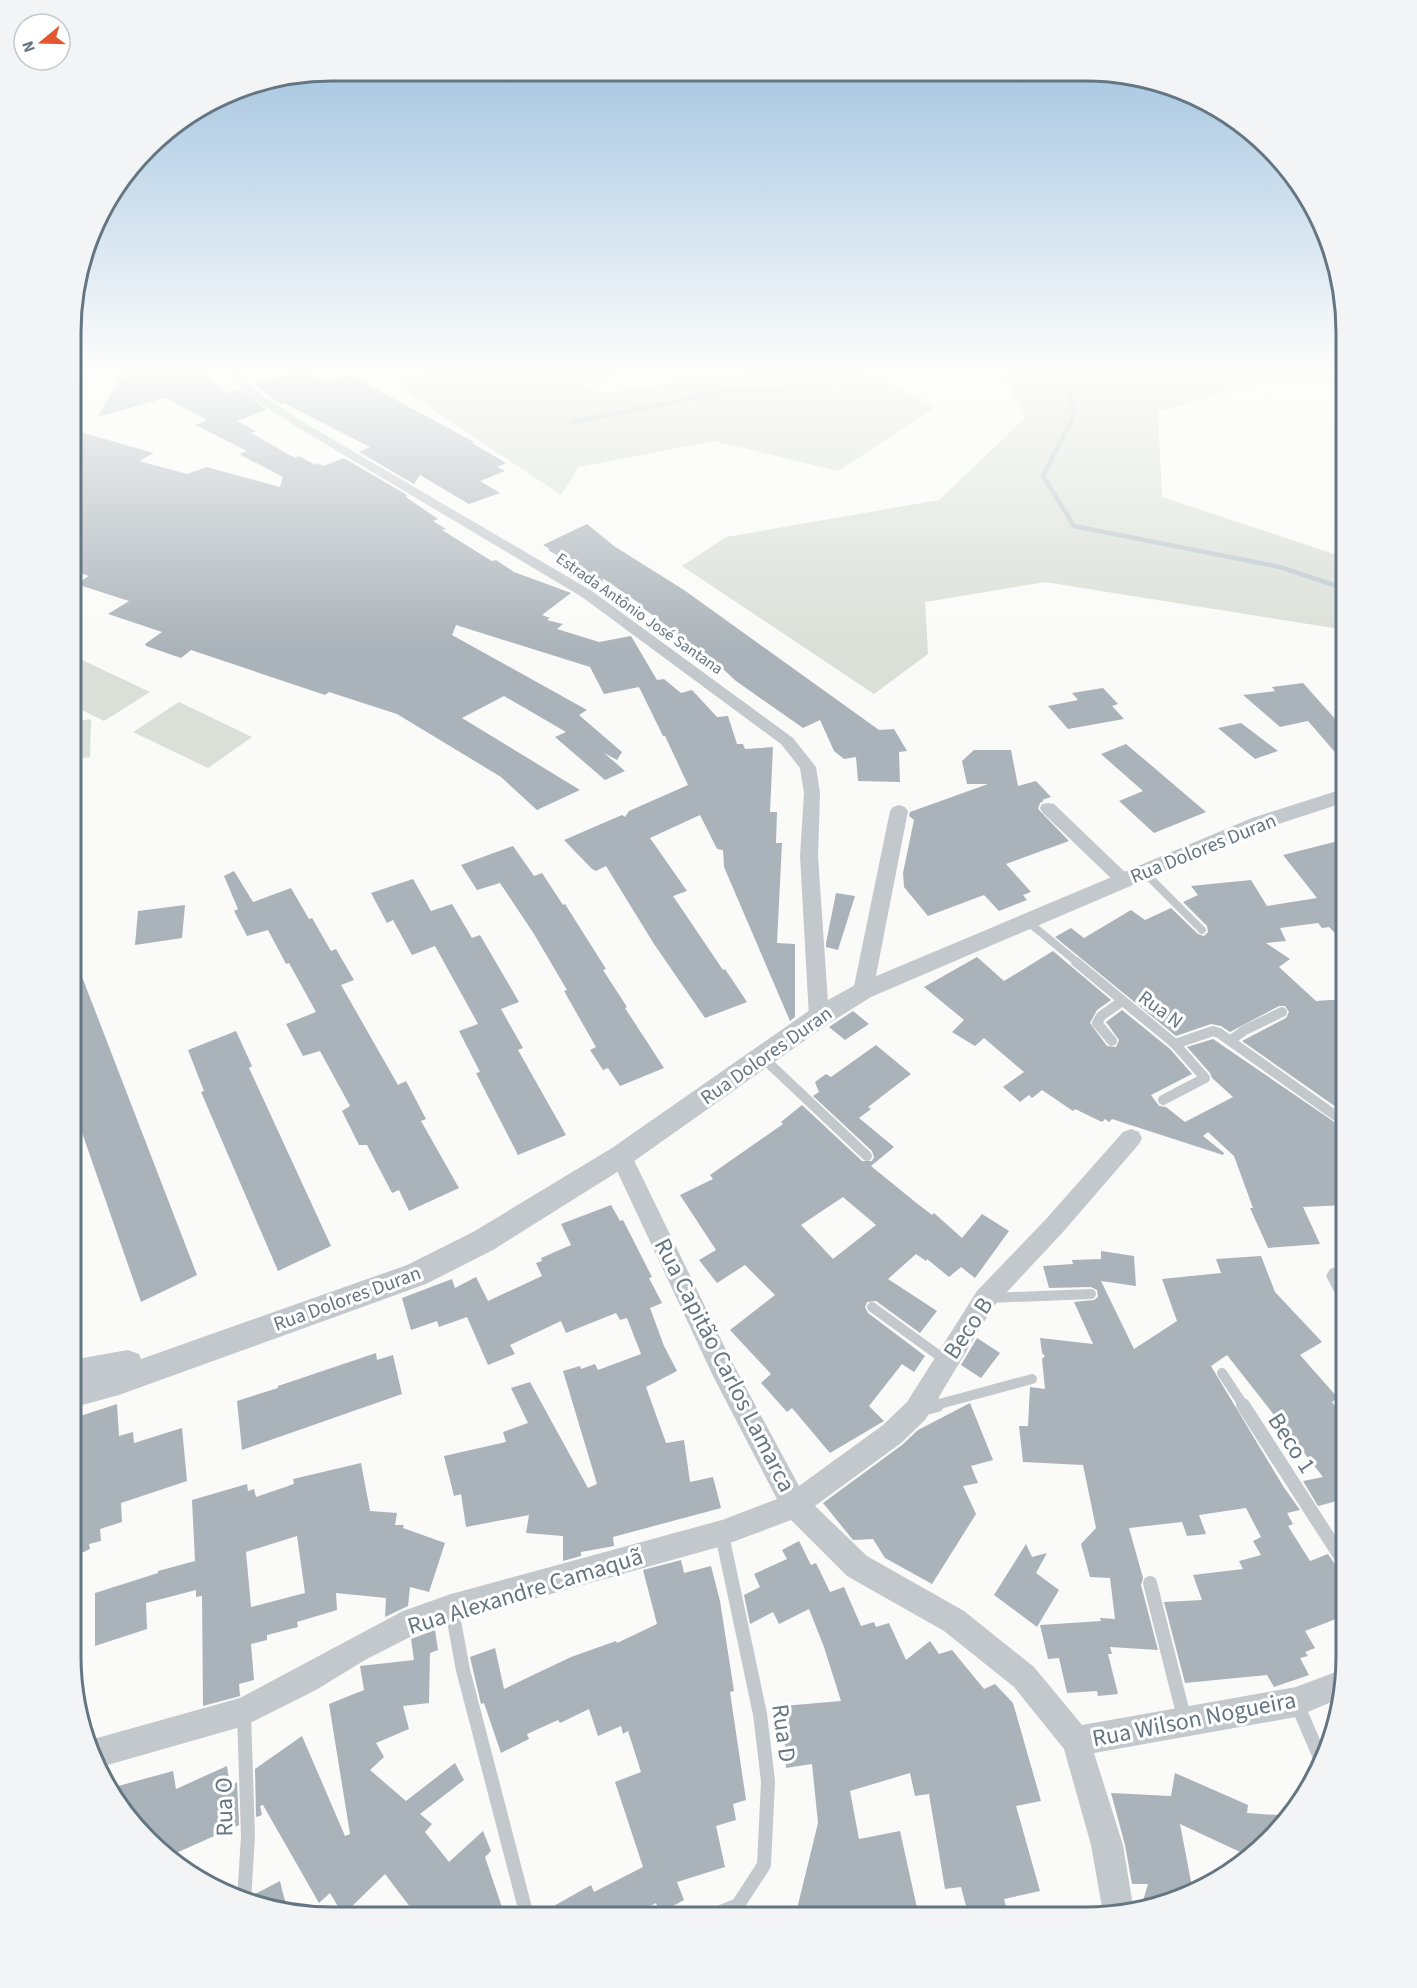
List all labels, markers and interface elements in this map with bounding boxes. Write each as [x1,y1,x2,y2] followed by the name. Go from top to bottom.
[12,12,72,72] north arrow
[17,38,41,55] text: N
[552,548,727,680] street label: Estrada Antônio José Santana
[1126,807,1281,891] street label: Rua Dolores Duran
[1132,984,1189,1036] street label: Rua N
[695,1000,838,1112] street label: Rua Dolores Duran
[645,1232,804,1498] street label: Rua Capitão Carlos Lamarca
[270,1259,425,1339] street label: Rua Dolores Duran
[935,1290,1002,1366] street label: Beco B
[1259,1406,1324,1481] street label: Beco 1
[403,1539,647,1644] street label: Rua Alexandre Camaquã
[1089,1683,1299,1756] street label: Rua Wilson Nogueira
[762,1702,805,1764] street label: Rua D
[206,1777,243,1837] street label: Rua O

